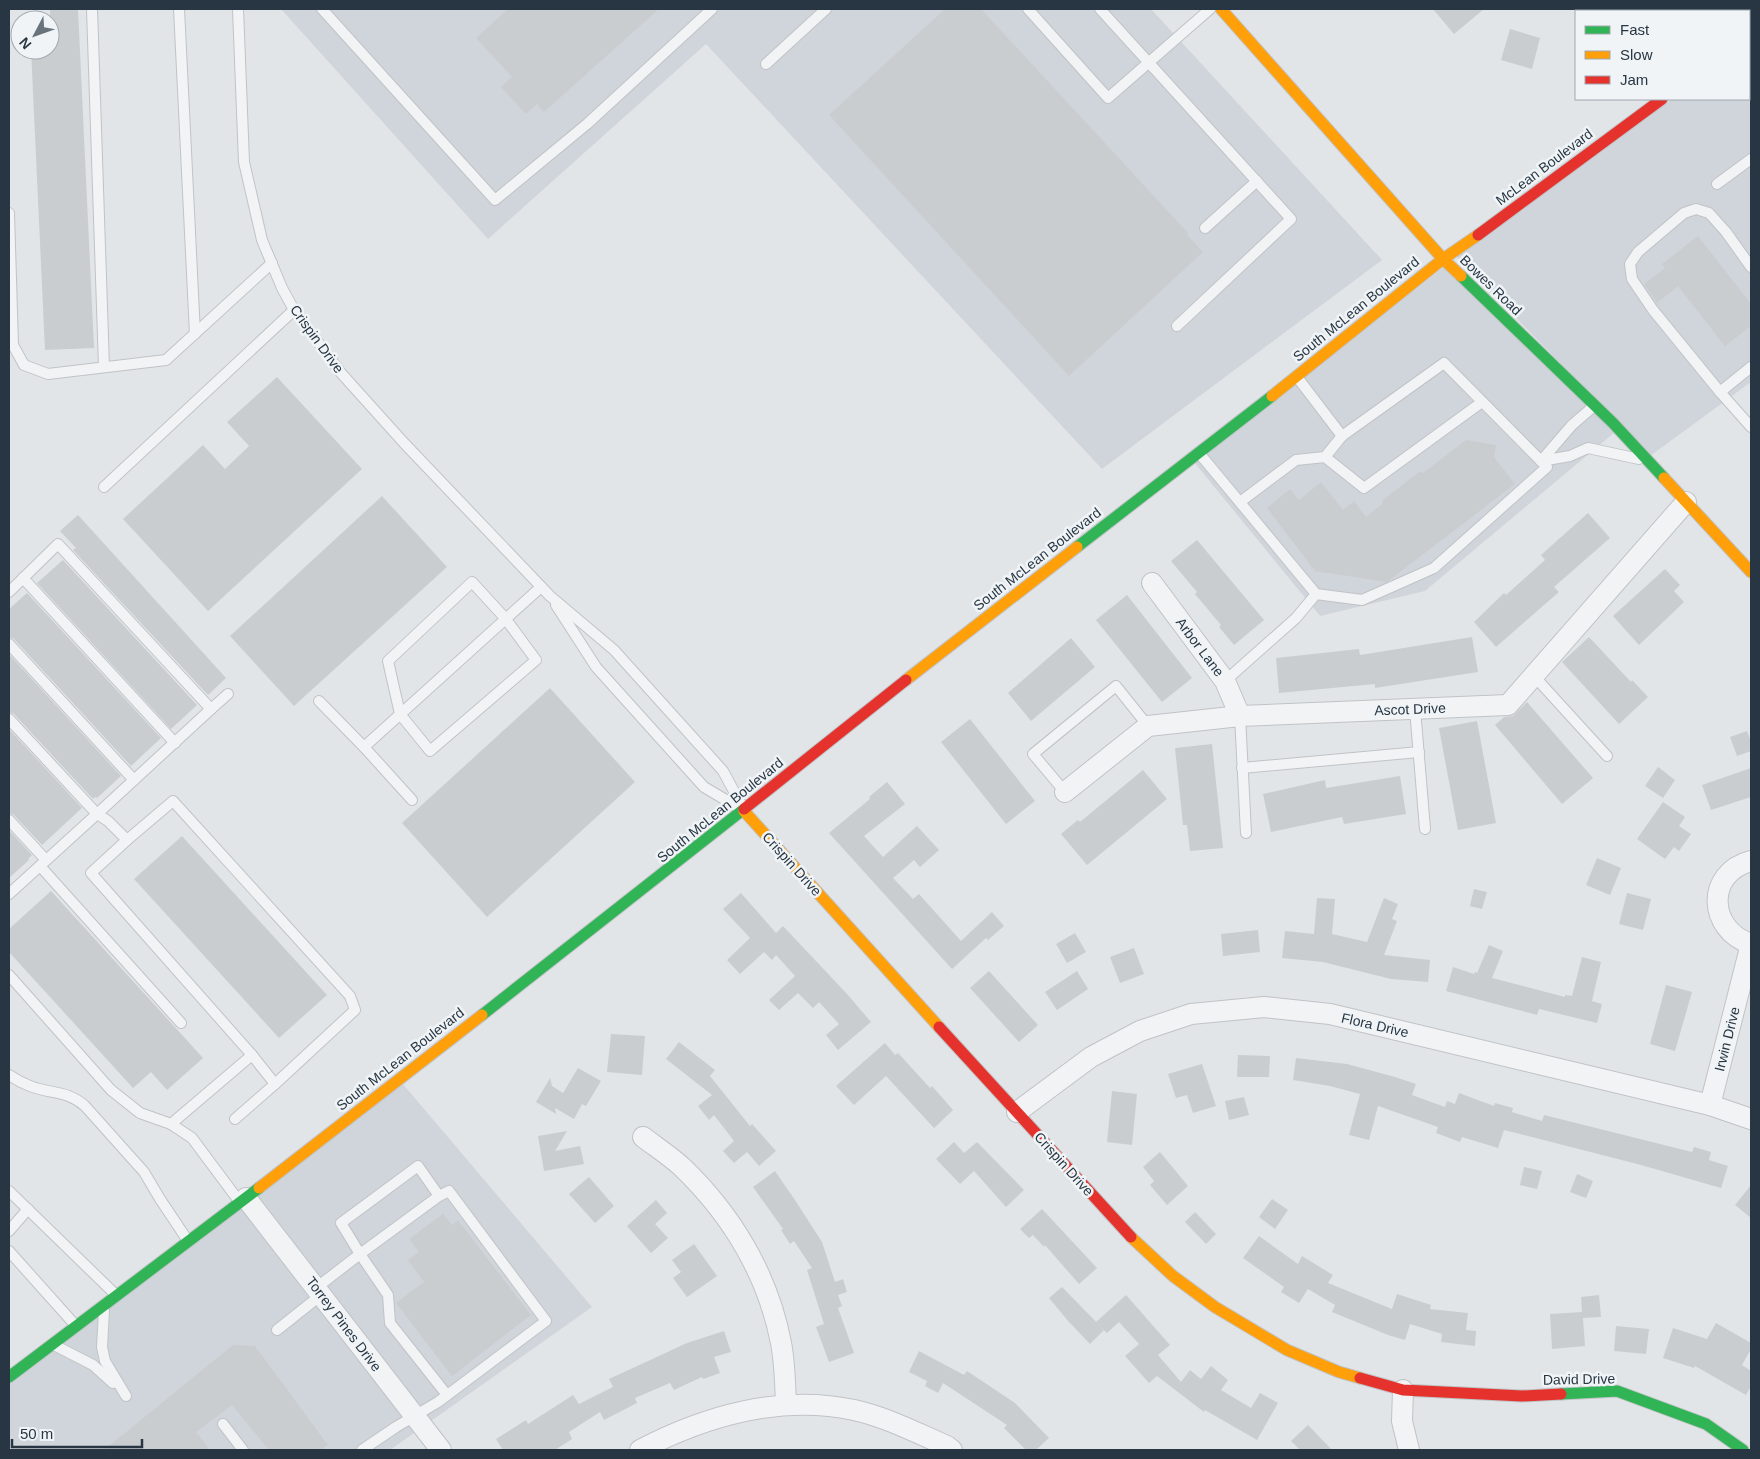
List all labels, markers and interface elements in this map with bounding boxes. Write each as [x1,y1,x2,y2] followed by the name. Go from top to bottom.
[10,10,60,60] north arrow
[1575,10,1750,100] legend
[1620,21,1650,38] text: Fast
[16,34,35,53] text: N
[1620,46,1653,63] text: Slow
[1620,71,1648,88] text: Jam
[1493,125,1595,209] street label: McLean Boulevard
[1457,252,1525,318] street label: Bowes Road
[1290,253,1422,365] street label: South McLean Boulevard
[287,302,347,376] street label: Crispin Drive
[970,504,1104,614] street label: South McLean Boulevard
[1173,615,1227,680] street label: Arbor Lane
[1374,700,1446,718] street label: Ascot Drive
[654,754,786,866] street label: South McLean Boulevard
[759,829,825,899] street label: Crispin Drive
[333,1004,467,1114] street label: South McLean Boulevard
[1711,1005,1743,1073] street label: Irwin Drive
[1340,1010,1410,1041] street label: Flora Drive
[1031,1129,1097,1199] street label: Crispin Drive
[303,1274,385,1375] street label: Torrey Pines Drive
[1543,1370,1616,1388] street label: David Drive
[12,1416,142,1448] scale bar
[20,1425,53,1442] text: 50 m

